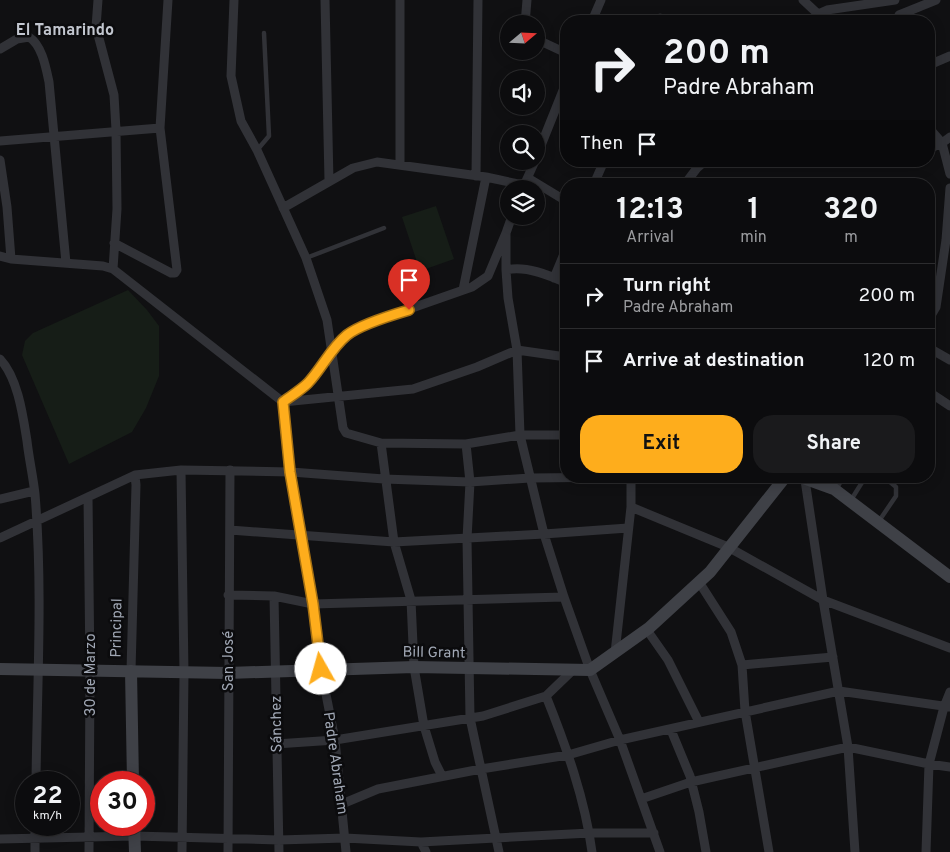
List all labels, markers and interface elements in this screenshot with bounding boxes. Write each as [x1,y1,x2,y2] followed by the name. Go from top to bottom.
[500,15,545,60] north arrow
[500,15,545,225] map controls
[16,21,114,41] district label: El Tamarindo
[663,32,770,76] text: 200 m
[580,35,645,100] icon: right
[500,70,545,115] button: sound
[663,75,815,102] text: Padre Abraham
[500,125,545,170] button: search
[633,130,661,158] icon: arrive
[580,132,623,156] text: Then
[500,180,545,225] button: layers
[616,192,684,229] text: 12:13
[748,192,760,229] text: 1
[823,192,879,229] text: 320
[626,228,674,248] text: Arrival
[740,228,767,248] text: min
[844,228,858,248] text: m
[388,259,430,310] pin
[395,266,423,294] icon: arrive
[623,274,711,298] text: Turn right
[580,282,608,310] icon: right
[859,284,915,308] text: 200 m
[623,298,733,318] text: Padre Abraham
[580,347,608,375] icon: arrive
[623,349,804,373] text: Arrive at destination
[864,349,915,373] text: 120 m
[580,415,743,473] button: Exit
[753,415,915,473] button: Share
[107,598,128,658] street label: Principal
[220,631,239,691] street label: San José
[82,633,101,717] street label: 30 de Marzo
[294,642,346,694] position arrow
[402,643,466,664] street label: Bill Grant
[268,695,287,753] street label: Sánchez
[318,711,351,816] street label: Padre Abraham
[90,771,155,836] speed limit sign: 30
[32,781,63,813] text: 22
[33,808,62,824] text: km/h

